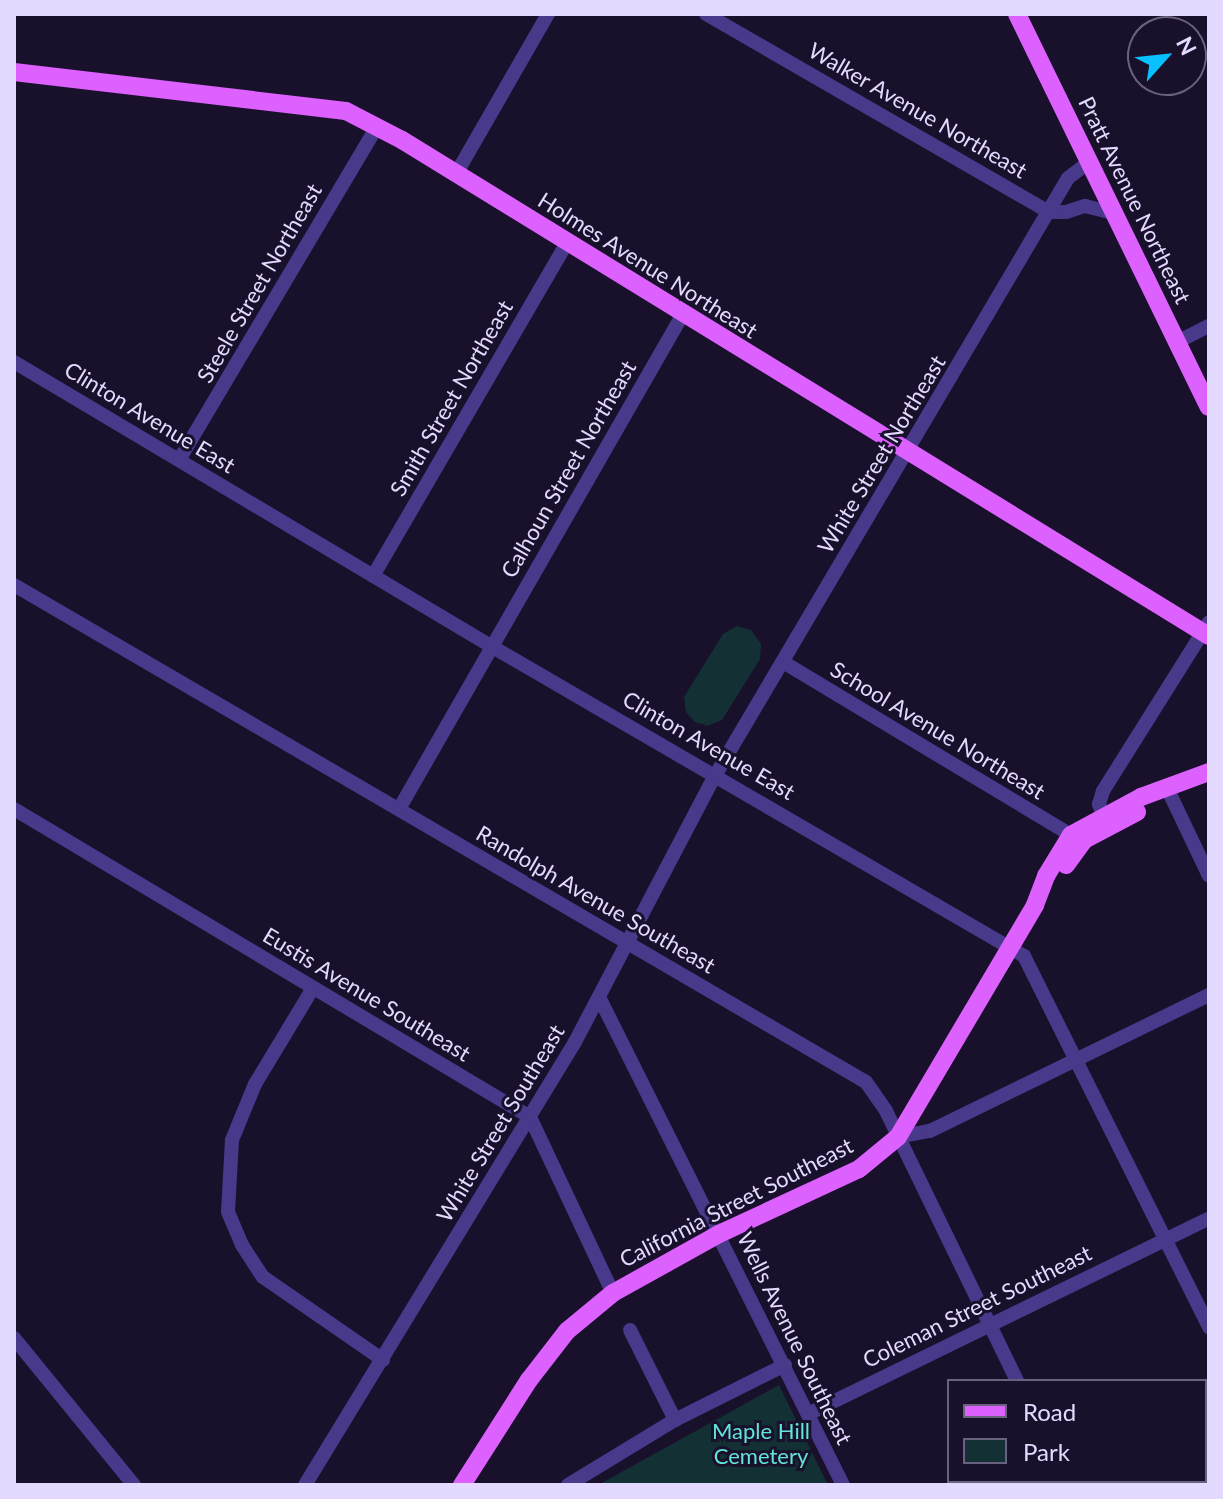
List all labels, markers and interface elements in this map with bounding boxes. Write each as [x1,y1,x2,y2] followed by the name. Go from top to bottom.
[1127,16,1207,96] north arrow
[1171,32,1203,59] text: N
[804,36,1032,184] street label: Walker Avenue Northeast
[1073,92,1197,308] street label: Pratt Avenue Northeast
[191,179,327,387] street label: Steele Street Northeast
[533,186,763,344] street label: Holmes Avenue Northeast
[384,295,518,501] street label: Smith Street Northeast
[812,350,950,558] street label: White Street Northeast
[60,355,240,479] street label: Clinton Avenue East
[495,356,641,582] street label: Calhoun Street Northeast
[826,655,1050,805] street label: School Avenue Northeast
[618,685,800,805] street label: Clinton Avenue East
[472,820,720,978] street label: Randolph Avenue Southeast
[258,921,476,1067] street label: Eustis Avenue Southeast
[431,1020,569,1226] street label: White Street Southeast
[615,1132,857,1272] street label: California Street Southeast
[732,1227,858,1449] street label: Wells Avenue Southeast
[858,1239,1096,1373] street label: Coleman Street Southeast
[947,1379,1207,1483] legend
[1023,1397,1076,1426] text: Road
[712,1417,810,1468] park label: Maple Hill Cemetery
[1023,1437,1070,1466] text: Park

